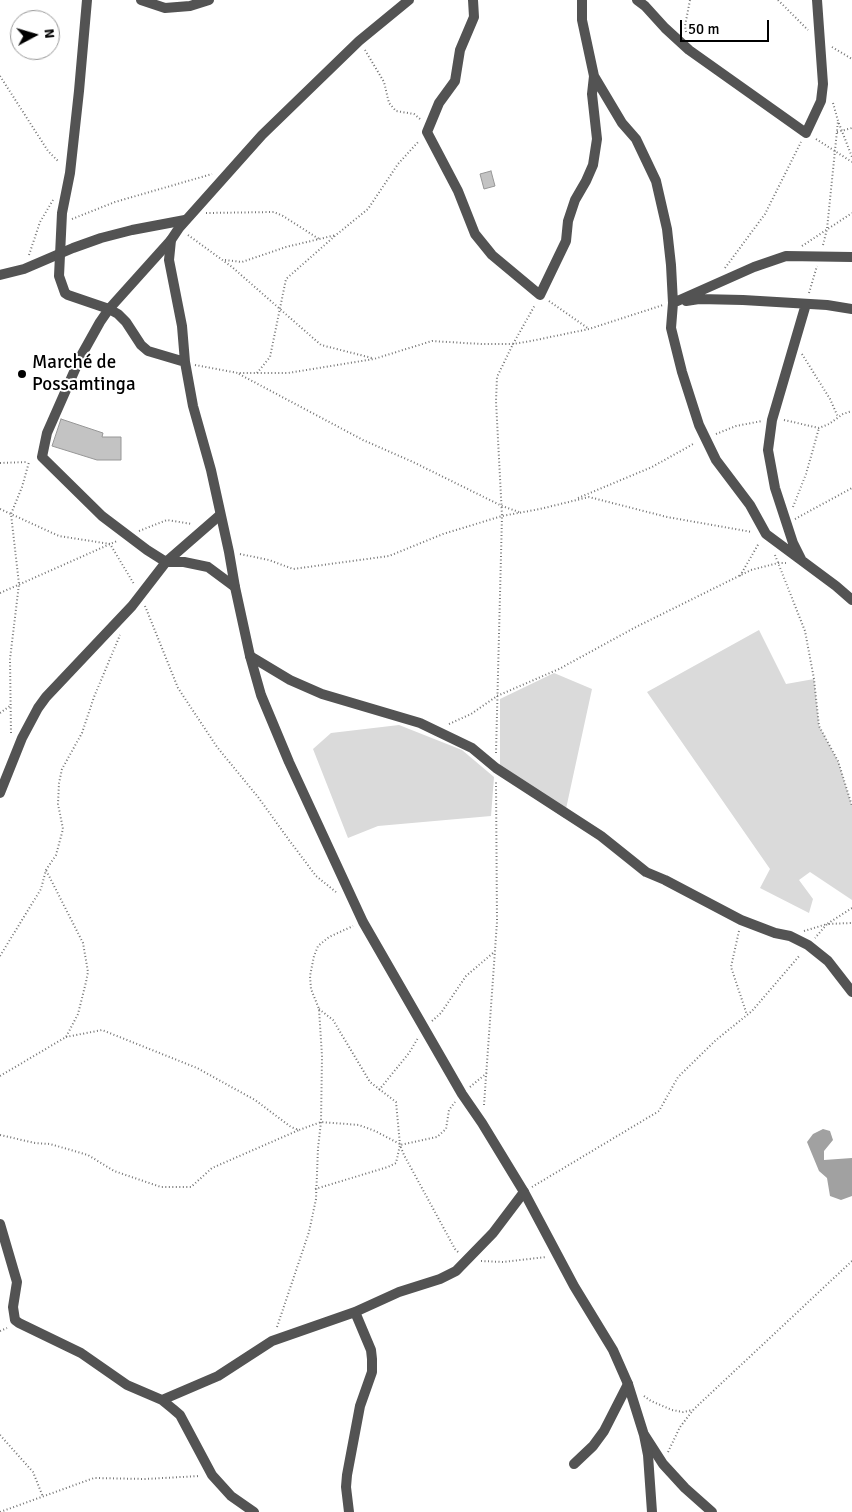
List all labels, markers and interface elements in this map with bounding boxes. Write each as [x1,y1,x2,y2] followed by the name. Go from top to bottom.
[10,10,60,60] north arrow
[682,10,771,42] scale bar
[688,20,719,38] text: 50 m
[40,28,58,39] text: N
[32,352,136,396] place label: Marché de Possamtinga
[16,368,28,380] marker: Marché de Possamtinga

